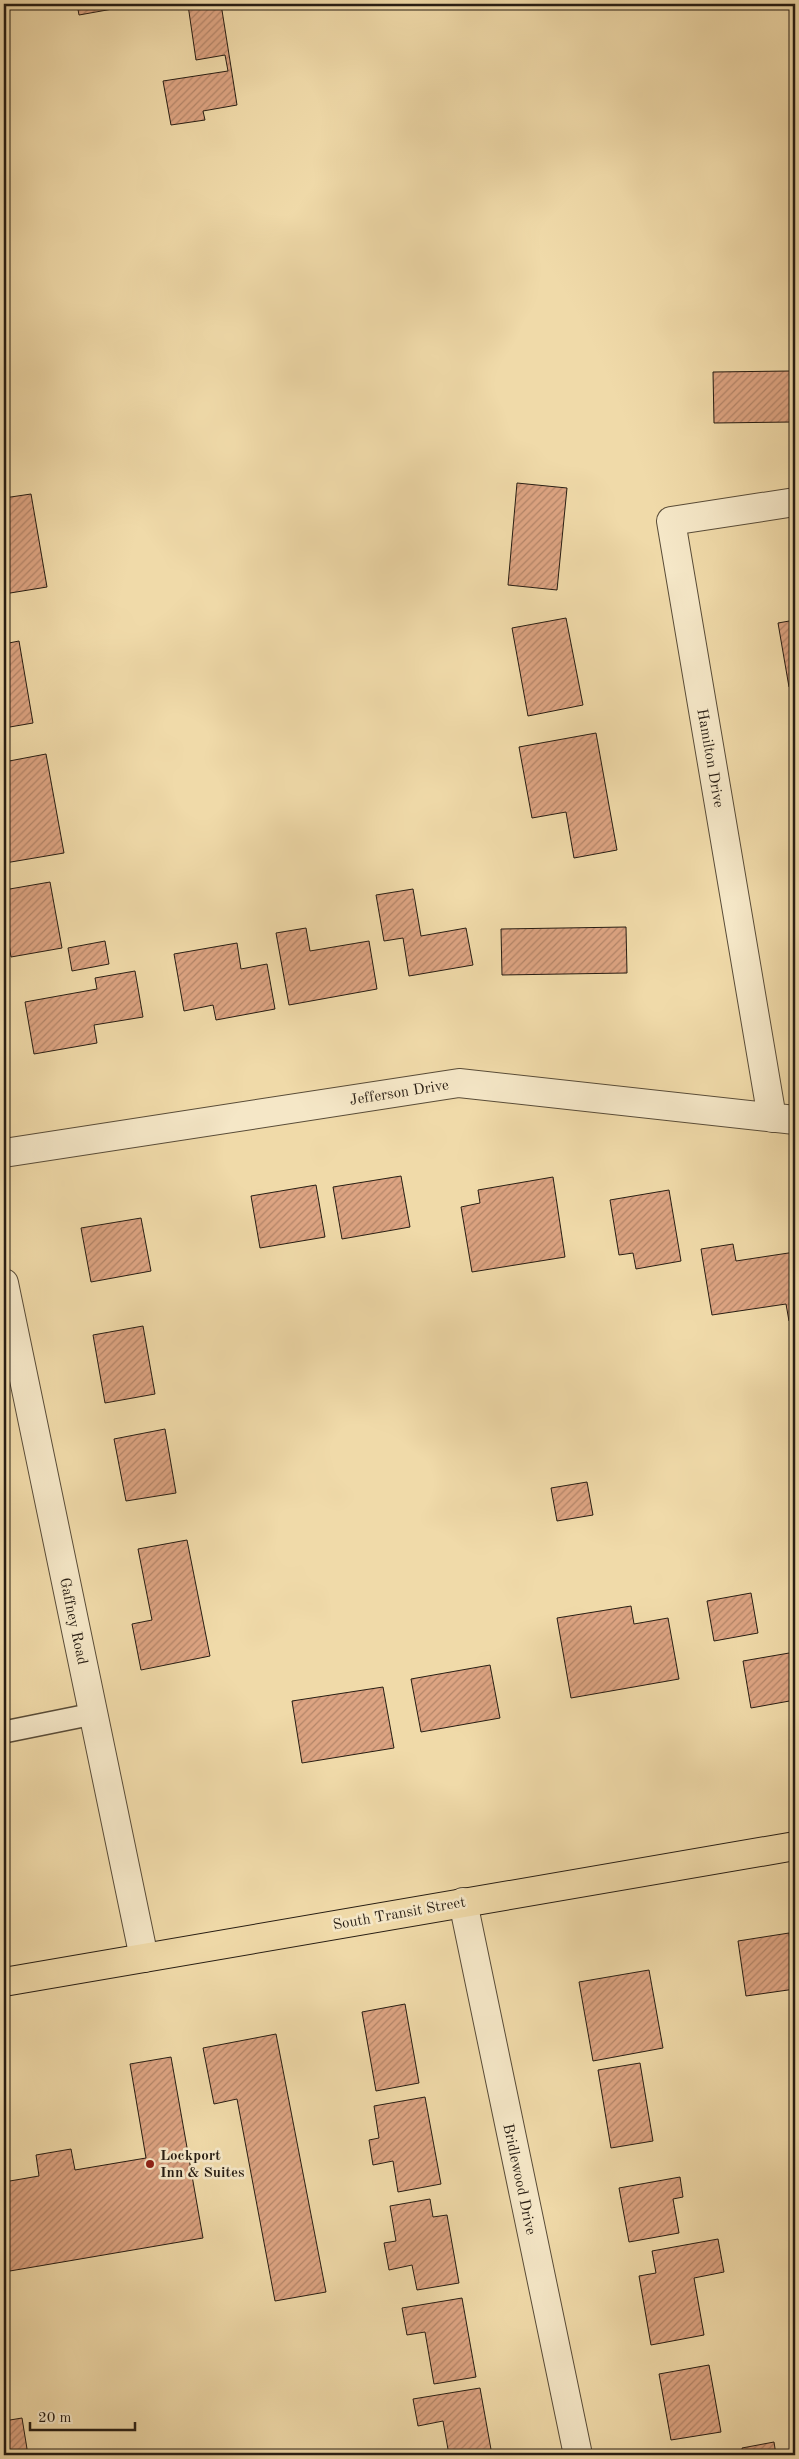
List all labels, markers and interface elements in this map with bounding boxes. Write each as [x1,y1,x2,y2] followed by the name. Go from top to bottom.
[693,708,726,809] street label: Hamilton Drive
[349,1078,450,1109] street label: Jefferson Drive
[56,1576,89,1666] street label: Gaffney Road
[332,1895,467,1934] street label: South Transit Street
[499,2122,538,2236] street label: Bridlewood Drive
[160,2149,244,2181] place label: Lockport Inn & Suites
[144,2158,156,2170] marker: Lockport Inn & Suites
[30,2399,135,2431] scale bar
[38,2411,72,2426] text: 20 m

